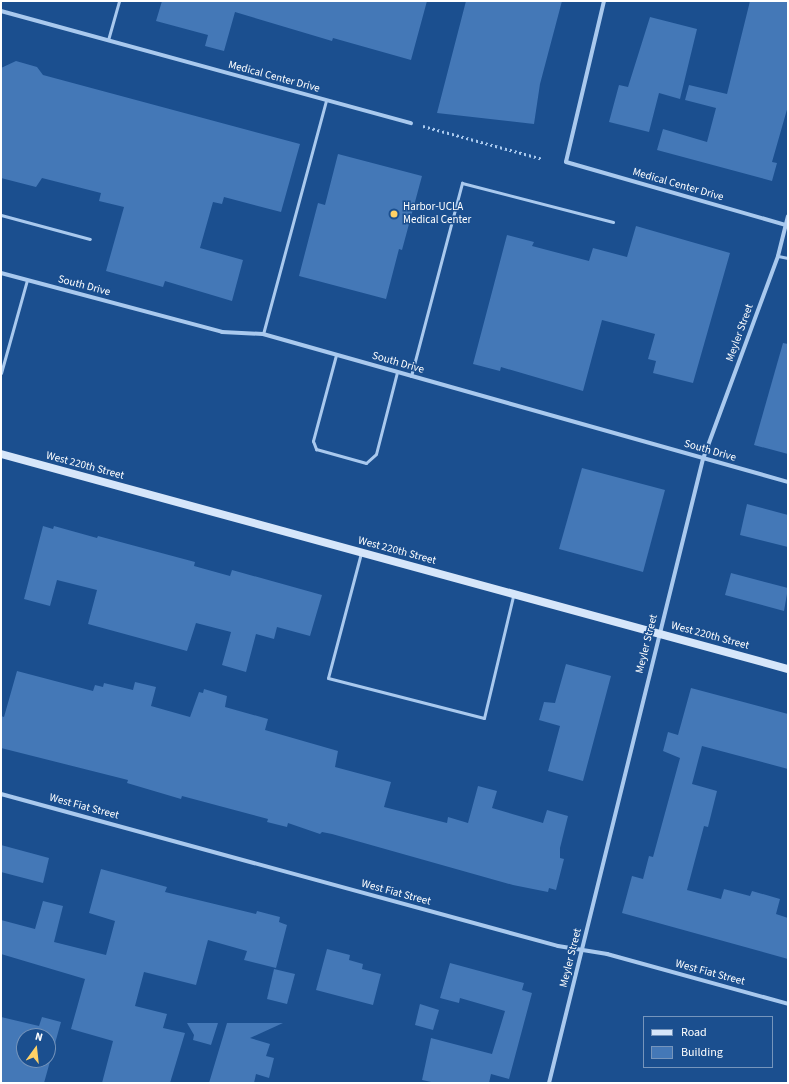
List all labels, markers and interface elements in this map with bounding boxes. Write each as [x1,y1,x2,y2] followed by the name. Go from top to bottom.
[227,58,321,96] street label: Medical Center Drive
[631,166,725,204] street label: Medical Center Drive
[403,201,471,227] place label: Harbor-UCLA Medical Center
[388,208,400,220] marker: Harbor-UCLA Medical Center
[56,273,112,299] street label: South Drive
[723,302,757,364] street label: Meyler Street
[370,349,426,377] street label: South Drive
[682,437,738,465] street label: South Drive
[45,449,125,483] street label: West 220th Street
[357,534,437,568] street label: West 220th Street
[633,613,661,675] street label: Meyler Street
[670,619,750,653] street label: West 220th Street
[48,791,120,823] street label: West Fiat Street
[360,877,432,909] street label: West Fiat Street
[557,927,585,989] street label: Meyler Street
[674,957,746,989] street label: West Fiat Street
[643,1016,773,1068] legend
[681,1024,707,1041] text: Road
[16,1028,56,1068] north arrow
[33,1029,44,1045] text: N
[681,1044,723,1061] text: Building

